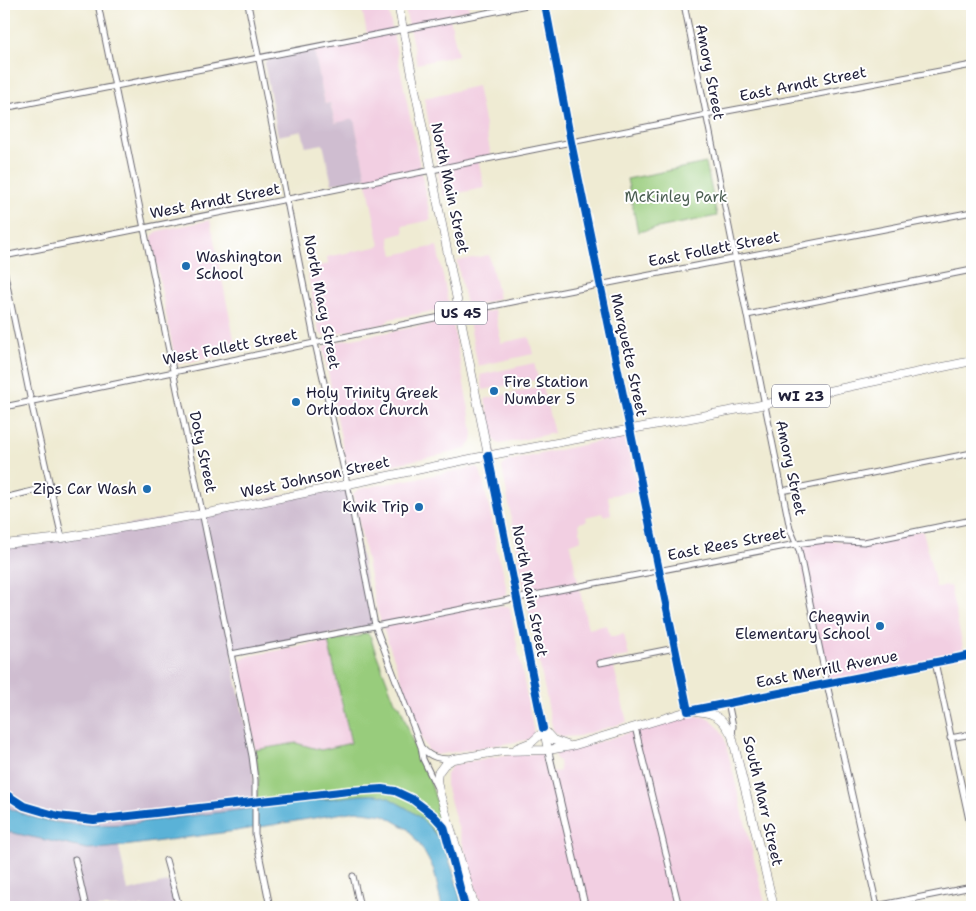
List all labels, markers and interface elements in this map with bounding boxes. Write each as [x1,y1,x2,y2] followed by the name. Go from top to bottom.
[691,22,729,122] street label: Amory Street
[738,62,868,106] street label: East Arndt Street
[426,121,474,255] street label: North Main Street
[148,179,282,223] street label: West Arndt Street
[625,187,727,207] park label: McKinley Park
[647,226,781,272] street label: East Follett Street
[299,233,345,371] street label: North Macy Street
[196,247,282,284] place label: Washington School
[180,260,192,272] marker: Washington School
[606,292,652,418] street label: Marquette Street
[435,302,487,324] road number: US 45
[161,324,299,370] street label: West Follett Street
[504,372,588,409] place label: Fire Station Number 5
[306,383,438,420] place label: Holy Trinity Greek Orthodox Church
[772,384,830,408] road number: WI 23
[488,385,500,397] marker: Fire Station Number 5
[290,396,302,408] marker: Holy Trinity Greek Orthodox Church
[185,409,221,495] street label: Doty Street
[771,418,811,518] street label: Amory Street
[239,451,391,503] street label: West Johnson Street
[33,479,137,499] place label: Zips Car Wash
[141,483,153,495] marker: Zips Car Wash
[342,497,409,517] place label: Kwik Trip
[413,501,425,513] marker: Kwik Trip
[507,523,553,659] street label: North Main Street
[666,523,788,565] street label: East Rees Street
[735,607,870,644] place label: Chegwin Elementary School
[874,620,886,632] marker: Chegwin Elementary School
[754,645,900,693] street label: East Merrill Avenue
[738,734,788,868] street label: South Marr Street

